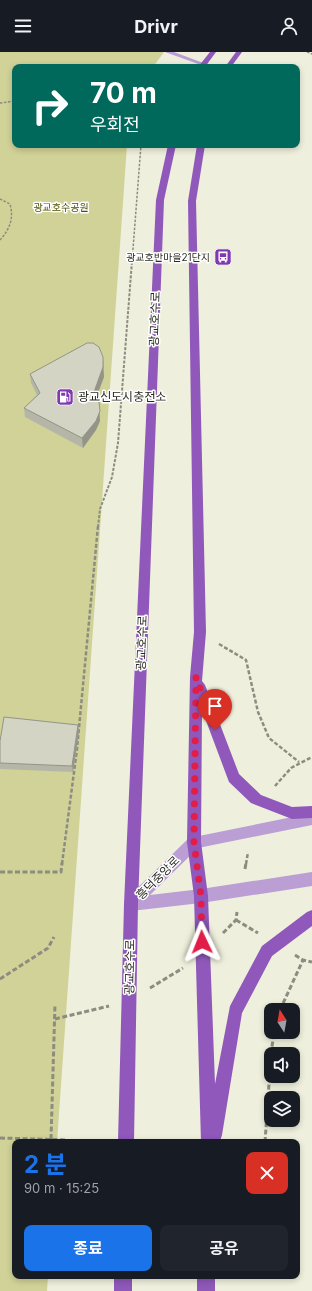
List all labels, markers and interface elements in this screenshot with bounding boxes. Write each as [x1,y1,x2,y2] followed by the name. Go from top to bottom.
[12,15,34,37] icon: menu
[278,15,300,37] icon: person
[134,16,178,37] text: Drivr
[90,76,157,110] text: 70 m
[24,80,76,132] icon: right
[90,114,140,135] text: 우회전
[33,201,89,213] park label: 광교호수공원
[213,247,233,267] bus stop icon: 광교호반마을21단지
[126,251,210,263] place label: 광교호반마을21단지
[146,291,163,347] street label: 광교호수로
[55,387,75,407] fuel station icon: 광교신도시충전소
[78,389,166,404] place label: 광교신도시충전소
[133,615,150,671] street label: 광교호수로
[198,689,232,730] pin
[204,695,226,717] icon: arrive
[133,853,182,902] street label: 흥덕중앙로
[181,921,223,963] position arrow
[122,939,137,995] street label: 광교호수로
[264,1003,300,1039] north arrow
[264,1003,300,1127] map controls
[264,1047,300,1083] button: sound
[264,1091,300,1127] button: layers
[24,1150,67,1179] text: 2 분
[246,1152,288,1194] button: close
[24,1180,99,1196] text: 90 m · 15:25
[24,1225,152,1271] button: 종료
[160,1225,288,1271] button: 공유

